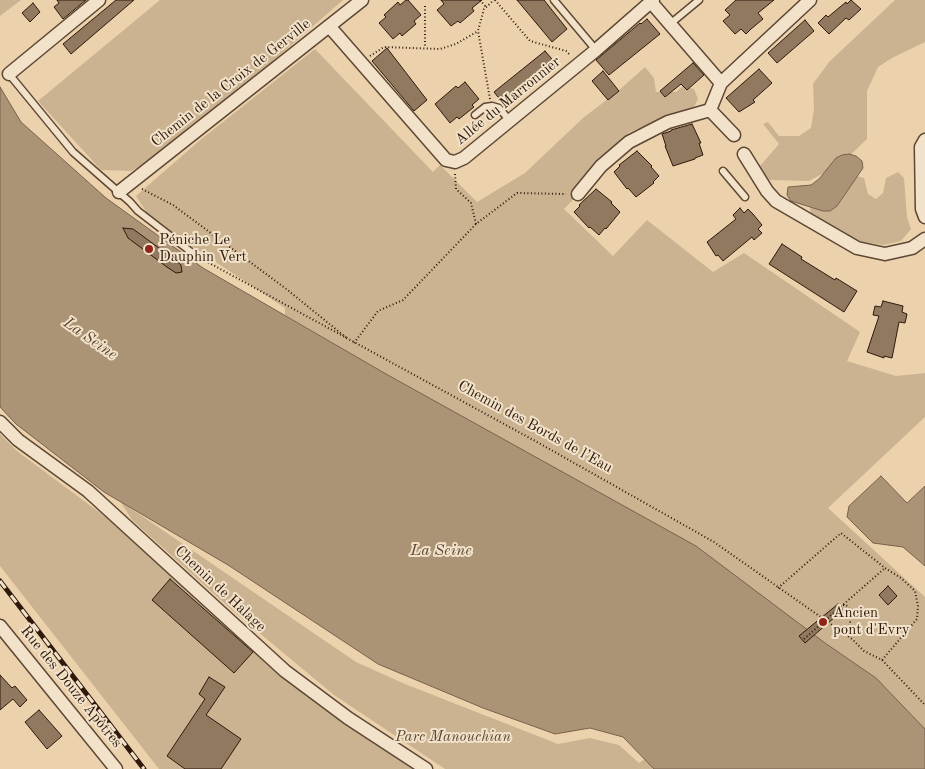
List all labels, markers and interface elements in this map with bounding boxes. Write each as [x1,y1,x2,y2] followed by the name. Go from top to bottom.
[148,15,314,151] street label: Chemin de la Croix de Gerville
[452,53,564,149] street label: Allée du Marronnier
[159,231,247,266] place label: Péniche Le Dauphin Vert
[143,243,155,255] marker: Péniche Le Dauphin Vert
[59,314,121,364] water label: La Seine
[454,377,616,477] street label: Chemin des Bords de l’Eau
[410,541,472,561] water label: La Seine
[171,542,269,636] street label: Chemin de Halage
[833,604,910,639] place label: Ancien pont d'Evry
[817,616,829,628] marker: Ancien pont d'Evry
[16,622,126,752] street label: Rue des Douze Apôtres
[395,728,511,746] park label: Parc Manouchian

